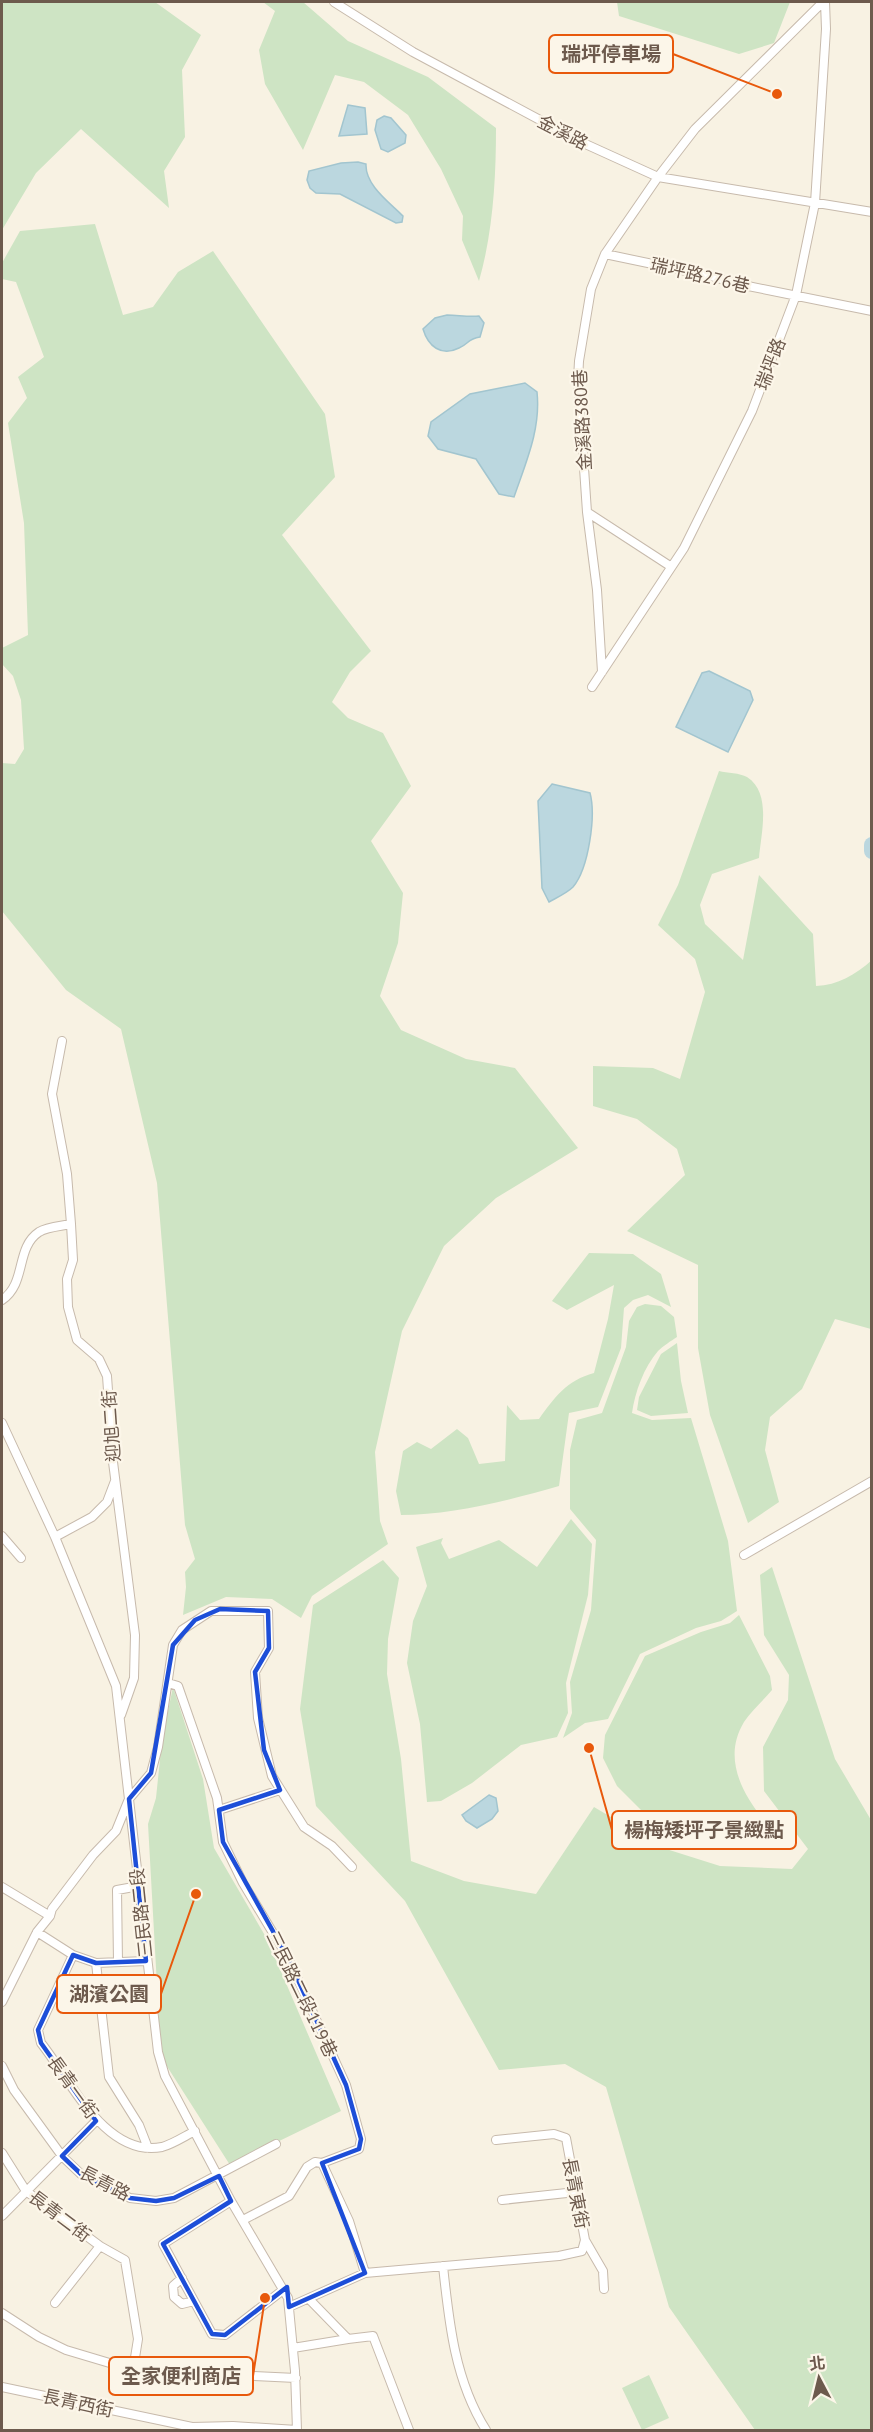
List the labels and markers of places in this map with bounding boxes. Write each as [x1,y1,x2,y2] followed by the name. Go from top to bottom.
[549,35,673,73] callout: 瑞坪停車場
[612,1811,796,1849] callout: 楊梅矮坪子景緻點
[57,1975,161,2013] callout: 湖濱公園
[109,2357,253,2395] callout: 全家便利商店

